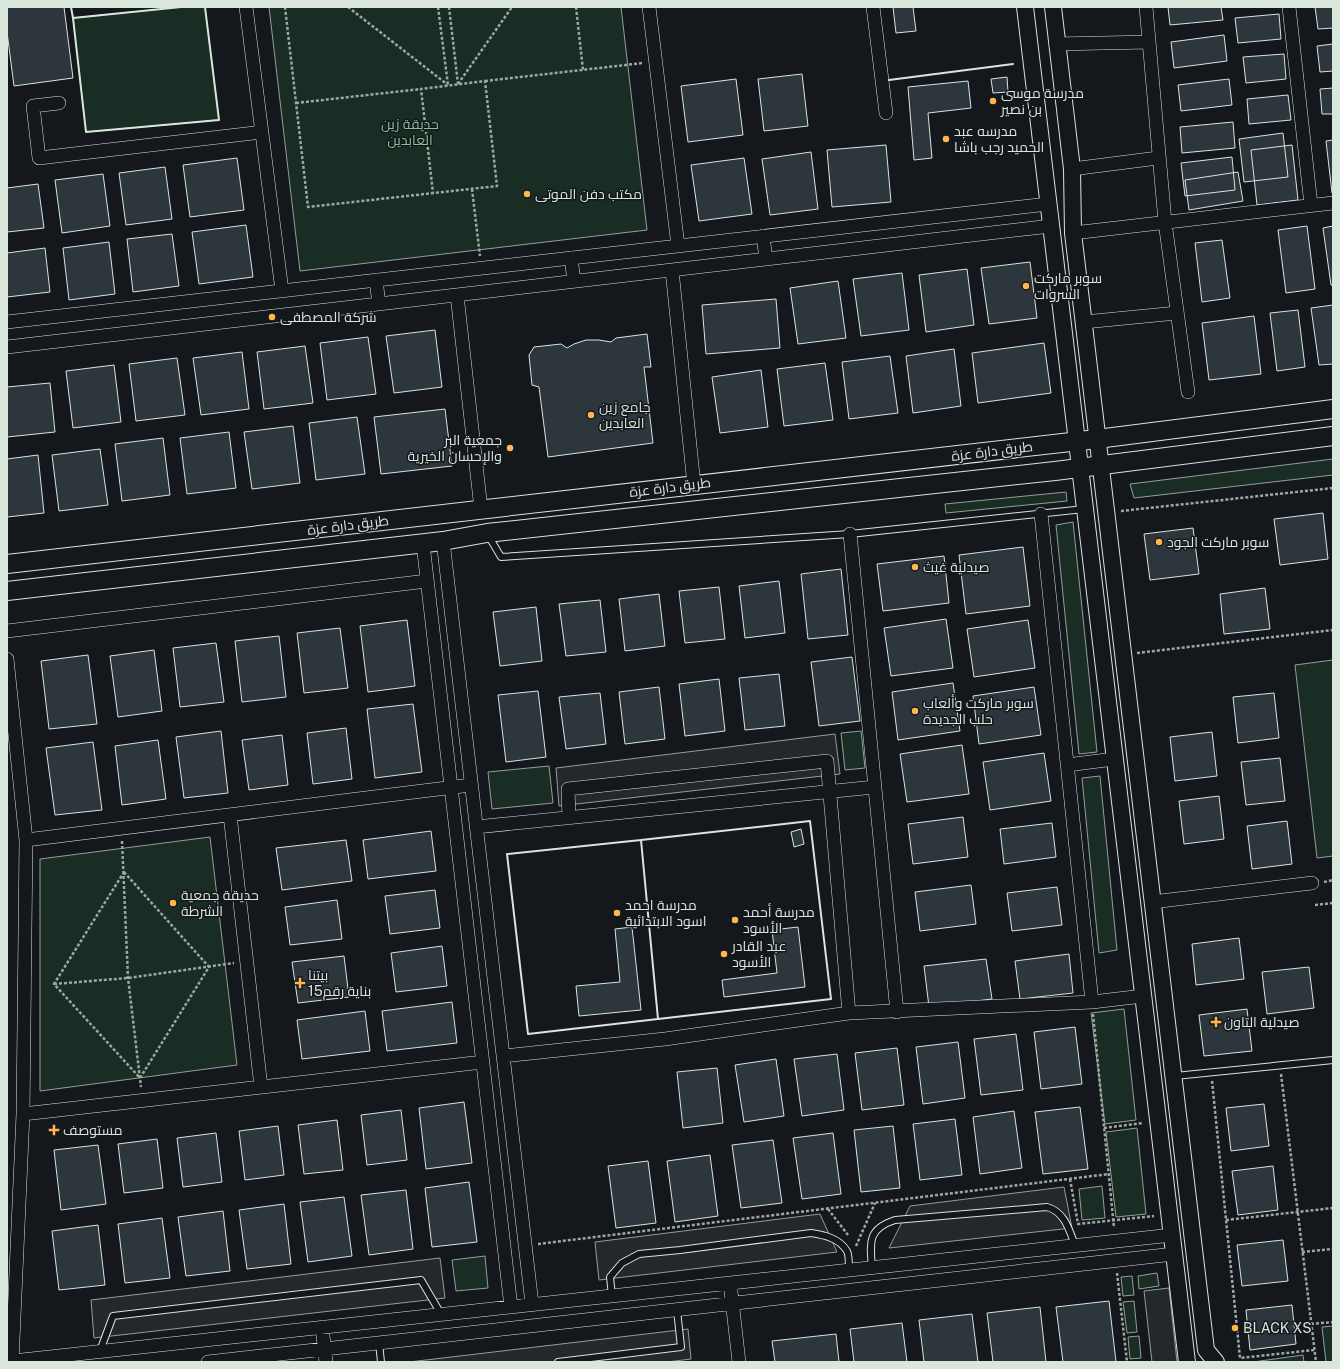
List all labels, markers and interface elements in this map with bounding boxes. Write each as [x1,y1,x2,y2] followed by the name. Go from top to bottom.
[1000,85,1084,117] place label: مدرسة موسى بن نصير
[988,96,998,106] marker: مدرسة موسى بن نصير
[381,116,439,148] park label: حديقة زين العابدين
[954,123,1044,155] place label: مدرسه عبد الحميد رجب باشا
[941,134,951,144] marker: مدرسه عبد الحميد رجب باشا
[535,186,642,202] place label: مكتب دفن الموتى
[522,189,532,199] marker: مكتب دفن الموتى
[1034,270,1102,302] place label: سوبر ماركت السروات
[1021,281,1031,291] marker: سوبر ماركت السروات
[280,309,377,325] place label: شركة المصطفى
[267,312,277,322] marker: شركة المصطفى
[599,399,650,431] place label: جامع زين العابدين
[586,410,596,420] marker: جامع زين العابدين
[408,432,502,465] place label: جمعية البر والإحسان الخيرية
[950,438,1034,465] street label: طريق دارة عزة
[505,443,515,453] marker: جمعية البر والإحسان الخيرية
[628,474,712,501] street label: طريق دارة عزة
[306,512,390,539] street label: طريق دارة عزة
[1167,534,1269,550] place label: سوبر ماركت الجود
[1154,537,1164,547] marker: سوبر ماركت الجود
[923,559,989,575] place label: صيدلية غيث
[910,562,920,572] marker: صيدلية غيث
[923,694,1034,727] place label: سوبر ماركت وألعاب حلب الجديدة
[910,706,920,716] marker: سوبر ماركت وألعاب حلب الجديدة
[181,887,259,919] place label: حديقة جمعية الشرطة
[625,897,706,929] place label: مدرسة احمد اسود الابتدائية
[168,898,178,908] marker: حديقة جمعية الشرطة
[743,903,815,936] place label: مدرسة أحمد الأسود
[612,908,622,918] marker: مدرسة احمد اسود الابتدائية
[730,915,740,925] marker: مدرسة أحمد الأسود
[731,938,786,970] place label: عبد القادر الأسود
[719,949,729,959] marker: عبد القادر الأسود
[308,967,371,1001] place label: بيتنا بناية رقم15
[295,978,305,988] marker: بيتنا بناية رقم15
[1224,1014,1299,1030] place label: صيدلية التاون
[1211,1017,1221,1027] marker: صيدلية التاون
[63,1122,123,1138] place label: مستوصف
[48,1124,60,1136] marker: مستوصف
[1243,1320,1312,1336] place label: BLACK XS
[1230,1323,1240,1333] marker: BLACK XS

